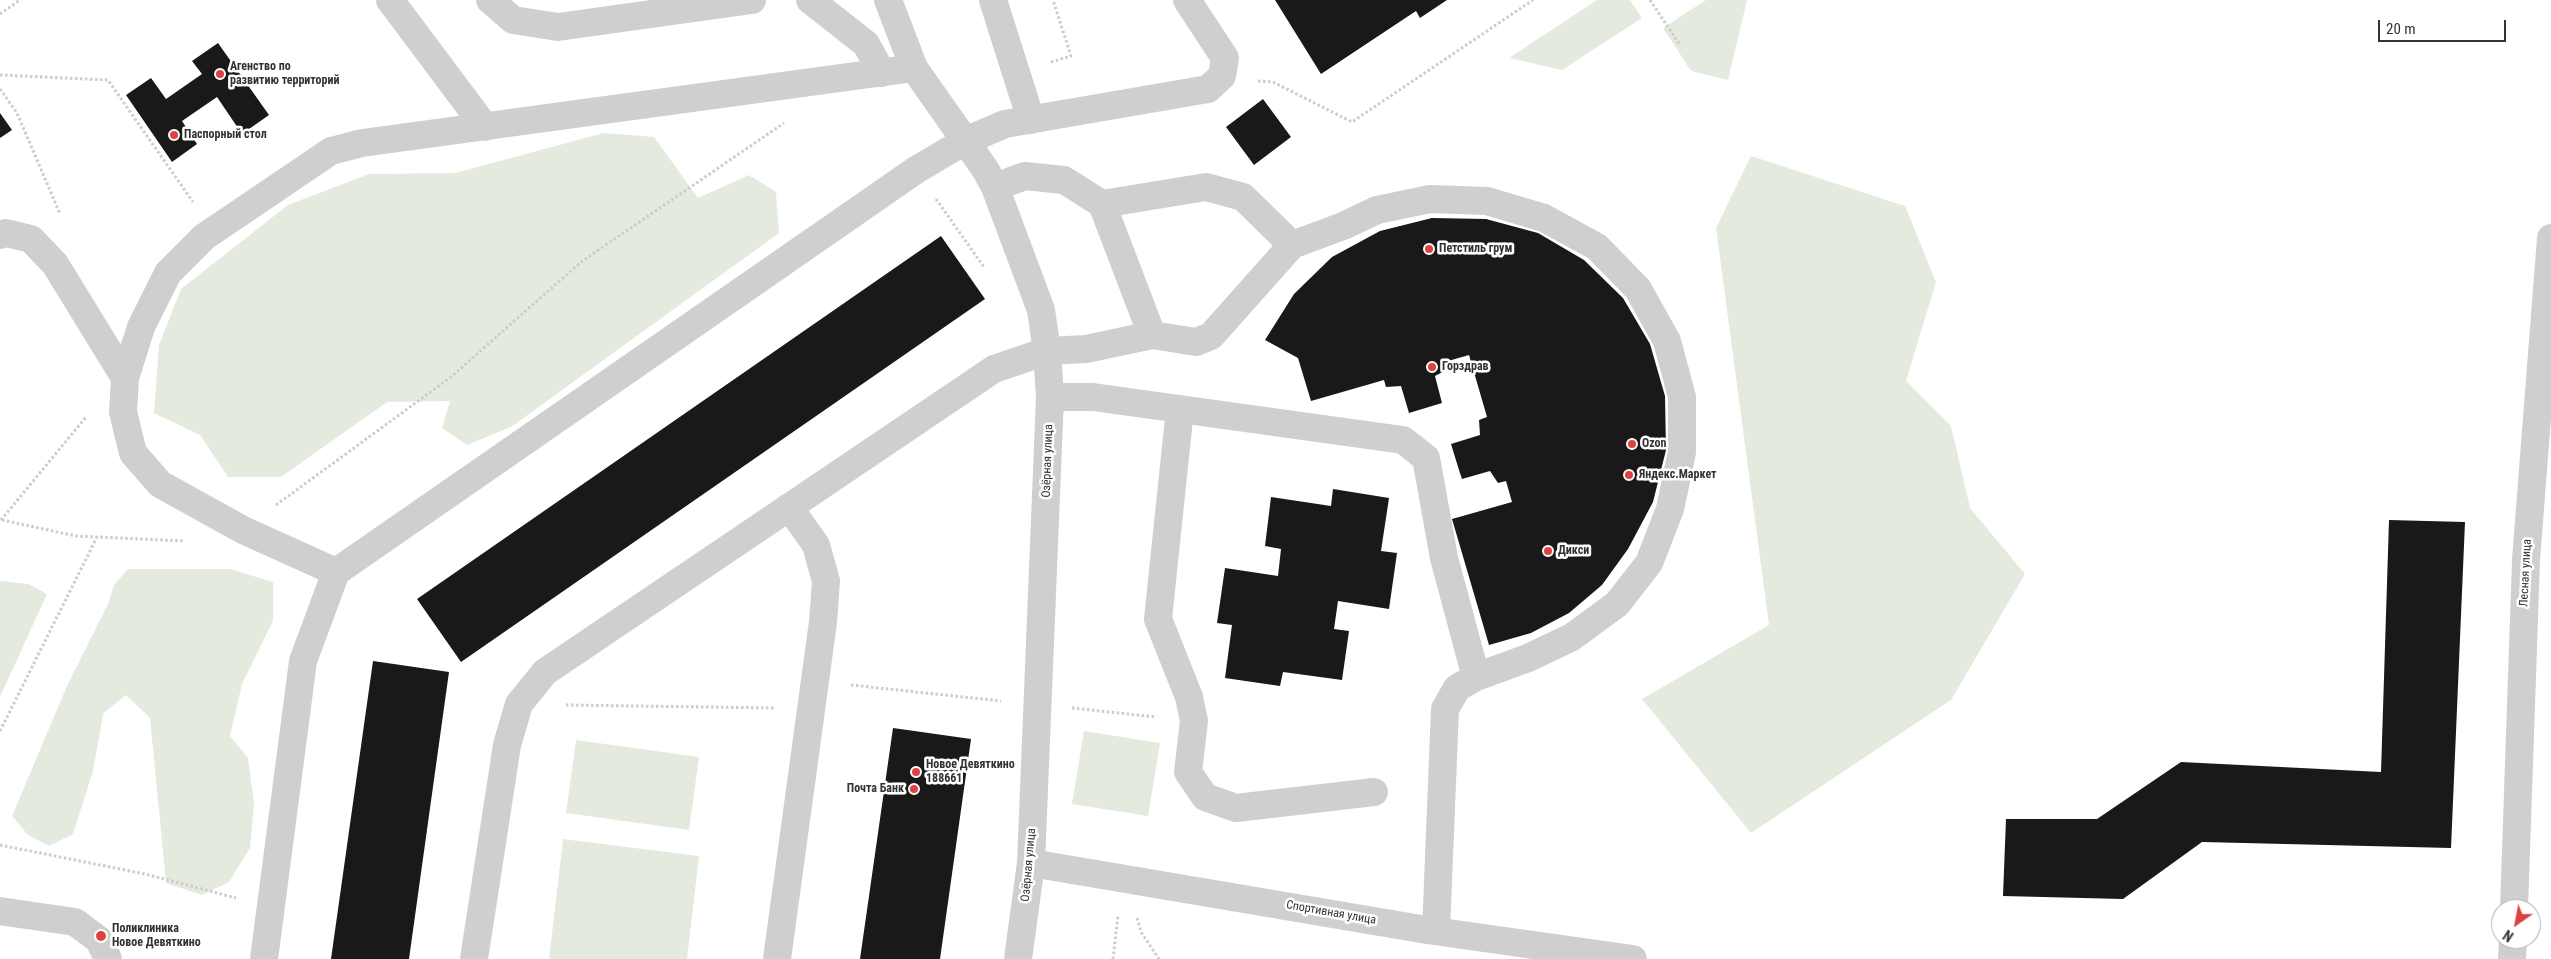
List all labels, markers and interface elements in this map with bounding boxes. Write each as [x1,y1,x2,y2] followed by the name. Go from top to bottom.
[2381,10,2508,42] scale bar
[2386,20,2416,38] text: 20 m
[230,60,340,88] place label: Агенство по развитию территорий
[214,68,226,80] marker: Агенство по развитию территорий
[184,128,267,142] place label: Паспорный стол
[168,129,180,141] marker: Паспорный стол
[1439,242,1512,256] place label: Петстиль грум
[1423,243,1435,255] marker: Петстиль грум
[1442,360,1489,374] place label: Горздрав
[1426,361,1438,373] marker: Горздрав
[1040,424,1056,498] street label: Озёрная улица
[1642,437,1666,451] place label: Ozon
[1626,438,1638,450] marker: Ozon
[1639,468,1717,482] place label: Яндекс.Маркет
[1623,469,1635,481] marker: Яндекс.Маркет
[2517,539,2535,607] street label: Лесная улица
[1558,544,1589,558] place label: Дикси
[1542,545,1554,557] marker: Дикси
[926,758,1015,786] place label: Новое Девяткино 188661
[910,766,922,778] marker: Новое Девяткино 188661
[847,782,904,796] place label: Почта Банк
[908,783,920,795] marker: Почта Банк
[1019,828,1039,902] street label: Озёрная улица
[1285,898,1377,928] street label: Спортивная улица
[2491,899,2541,949] north arrow
[112,922,201,950] place label: Поликлиника Новое Девяткино
[2500,927,2516,945] text: N
[94,929,108,943] marker: Поликлиника Новое Девяткино

